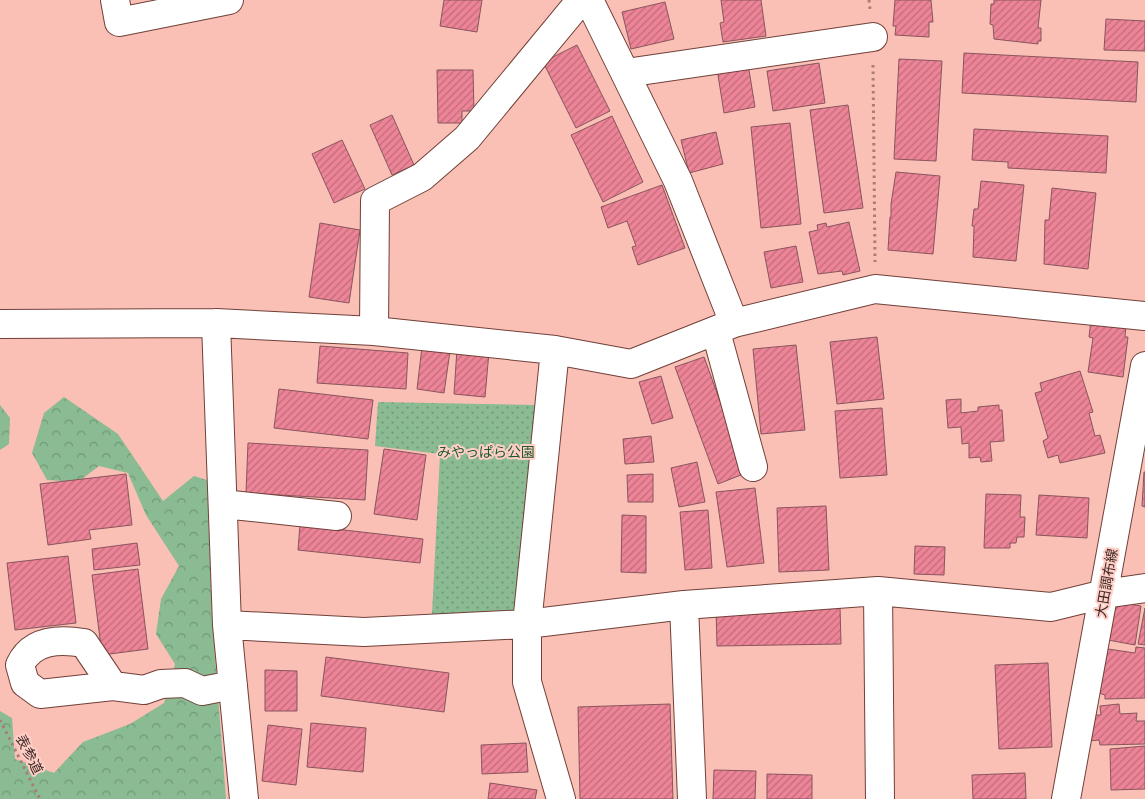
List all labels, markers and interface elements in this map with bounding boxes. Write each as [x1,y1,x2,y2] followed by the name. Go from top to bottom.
[437,442,535,461] park label: みやっぱら公園
[1091,547,1121,619] street label: 大田調布線
[12,731,48,777] street label: 表参道

